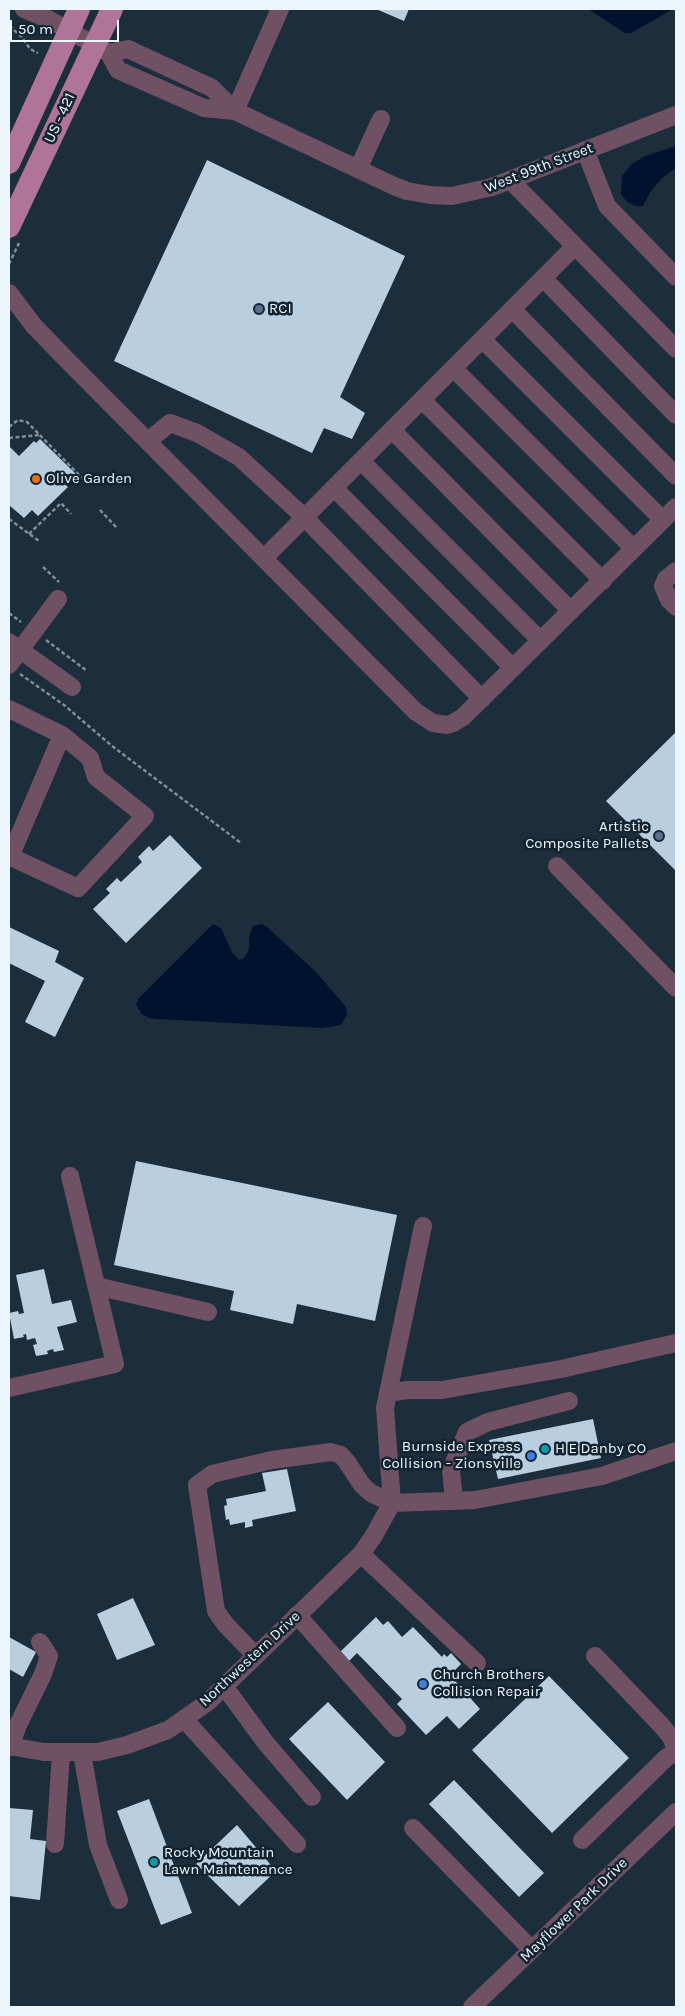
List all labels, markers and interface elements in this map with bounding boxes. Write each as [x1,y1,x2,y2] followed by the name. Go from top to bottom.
[12,10,121,42] scale bar
[18,20,53,38] text: 50 m
[41,90,79,146] street label: US - 421
[482,139,596,197] street label: West 99th Street
[269,300,292,318] place label: RCI
[253,303,265,315] marker: RCI
[46,470,132,488] place label: Olive Garden
[30,473,42,485] marker: Olive Garden
[525,818,649,853] place label: Artistic Composite Pallets
[653,830,665,842] marker: Artistic Composite Pallets
[382,1438,521,1473] place label: Burnside Express Collision - Zionsville
[555,1440,646,1458] place label: H E Danby CO
[539,1443,551,1455] marker: H E Danby CO
[525,1450,537,1462] marker: Burnside Express Collision - Zionsville
[196,1608,304,1710] street label: Northwestern Drive
[433,1666,545,1701] place label: Church Brothers Collision Repair
[417,1678,429,1690] marker: Church Brothers Collision Repair
[164,1844,292,1879] place label: Rocky Mountain Lawn Maintenance
[517,1854,631,1966] street label: Mayflower Park Drive
[148,1856,160,1868] marker: Rocky Mountain Lawn Maintenance

